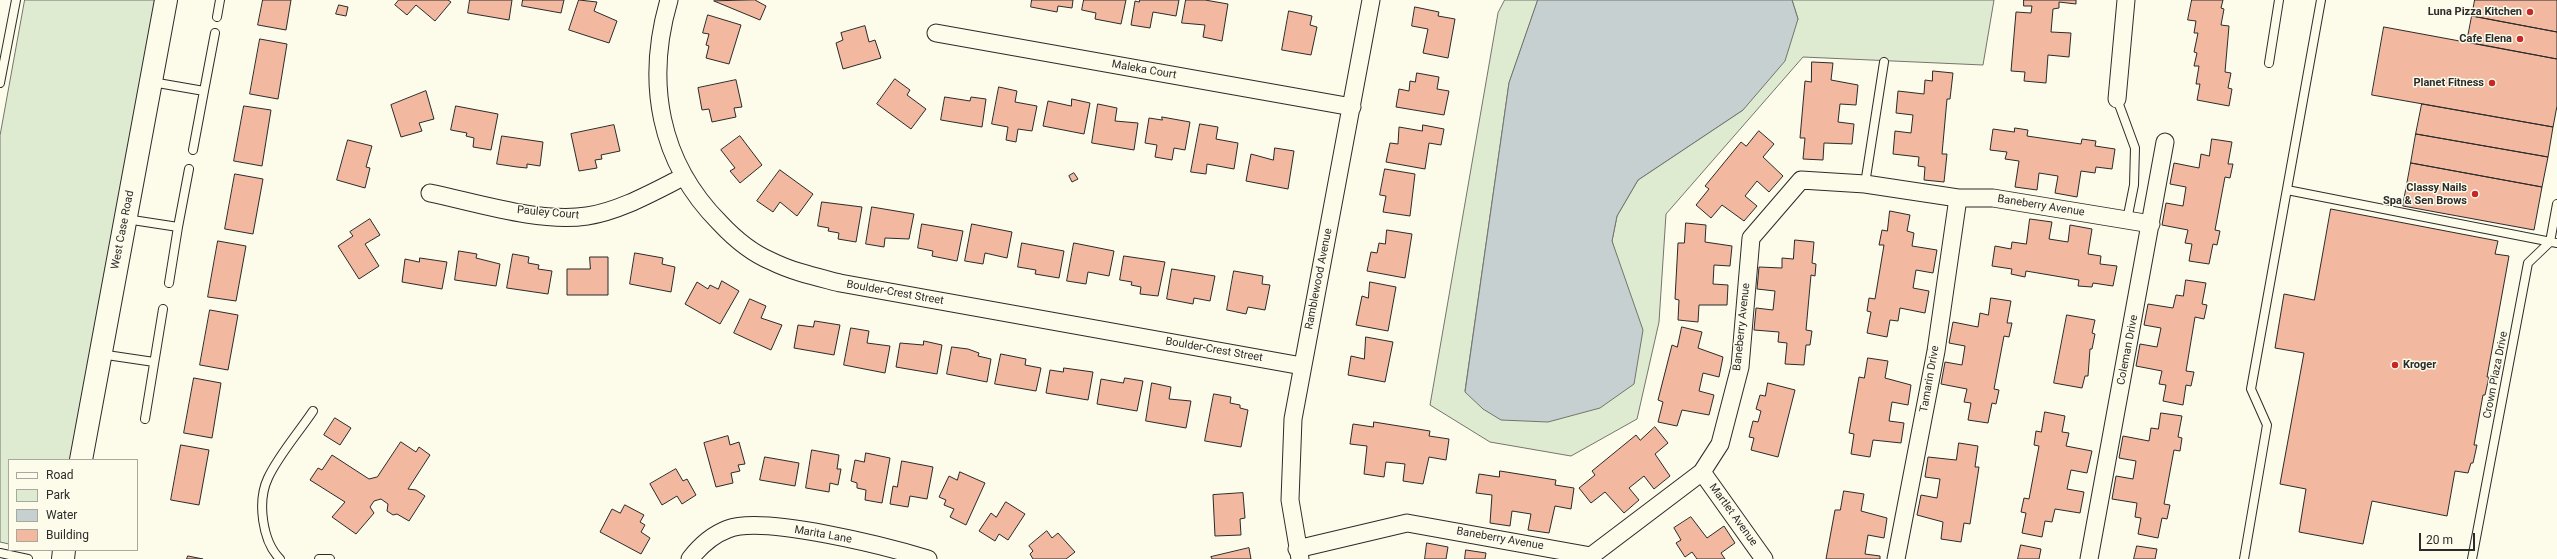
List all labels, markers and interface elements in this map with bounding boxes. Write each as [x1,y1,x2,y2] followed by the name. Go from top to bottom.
[2428,5,2522,19] place label: Luna Pizza Kitchen
[2525,7,2535,17] marker: Luna Pizza Kitchen
[2459,32,2512,46] place label: Cafe Elena
[2515,34,2525,44] marker: Cafe Elena
[1111,58,1177,82] street label: Maleka Court
[2413,76,2484,90] place label: Planet Fitness
[2487,78,2497,88] marker: Planet Fitness
[2383,181,2467,207] place label: Classy Nails Spa & Sen Brows
[109,189,137,271] street label: West Case Road
[2470,189,2480,199] marker: Classy Nails Spa & Sen Brows
[1996,193,2086,219] street label: Baneberry Avenue
[516,204,580,222] street label: Pauley Court
[1303,227,1335,331] street label: Ramblewood Avenue
[845,278,945,308] street label: Boulder-Crest Street
[1731,282,1753,372] street label: Baneberry Avenue
[2115,314,2141,386] street label: Coleman Drive
[2481,330,2511,420] street label: Crown Plaza Drive
[1164,335,1264,365] street label: Boulder-Crest Street
[1918,345,1942,413] street label: Tamarin Drive
[2403,358,2436,372] place label: Kroger
[2390,360,2400,370] marker: Kroger
[8,459,138,551] legend
[46,468,74,482] text: Road
[1706,481,1760,549] street label: Martlet Avenue
[46,488,70,502] text: Park
[46,508,77,522] text: Water
[793,523,853,547] street label: Marita Lane
[1455,525,1545,553] street label: Baneberry Avenue
[2421,525,2477,551] scale bar
[46,528,89,542] text: Building
[2426,533,2453,547] text: 20 m

